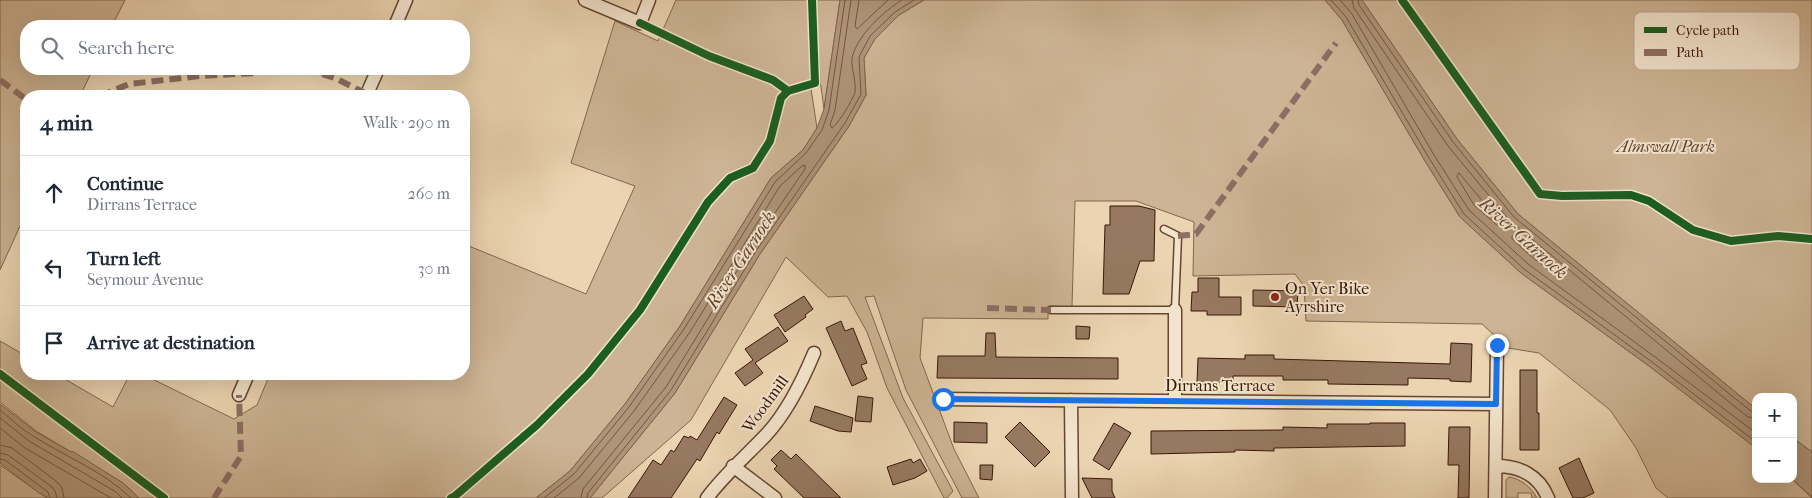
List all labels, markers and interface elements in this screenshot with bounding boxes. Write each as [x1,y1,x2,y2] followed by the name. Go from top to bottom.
[1634,12,1800,70] legend
[20,20,470,75] search box
[1676,22,1740,39] text: Cycle path
[38,34,66,62] icon: search
[78,37,174,59] text: Search here
[1676,44,1704,61] text: Path
[40,111,93,135] text: 4 min
[363,113,450,132] text: Walk · 290 m
[1615,137,1715,156] park label: Almswall Park
[87,173,163,195] text: Continue
[40,179,68,207] icon: ahead
[408,184,450,203] text: 260 m
[1474,192,1572,283] water label: River Garnock
[87,195,197,214] text: Dirrans Terrace
[701,207,780,313] water label: River Garnock
[87,248,161,270] text: Turn left
[40,254,68,282] icon: left
[418,259,450,278] text: 30 m
[87,270,204,289] text: Seymour Avenue
[1284,279,1369,316] place label: On Yer Bike Ayrshire
[1269,291,1281,303] marker: On Yer Bike Ayrshire
[40,329,68,357] icon: arrive
[87,332,255,354] text: Arrive at destination
[1486,334,1509,357] route end
[737,371,793,437] street label: Woodmill
[1165,376,1275,395] street label: Dirrans Terrace
[932,388,955,411] route start
[1752,393,1797,483] map controls
[1752,393,1797,438] button: +
[1752,438,1797,483] button: −

